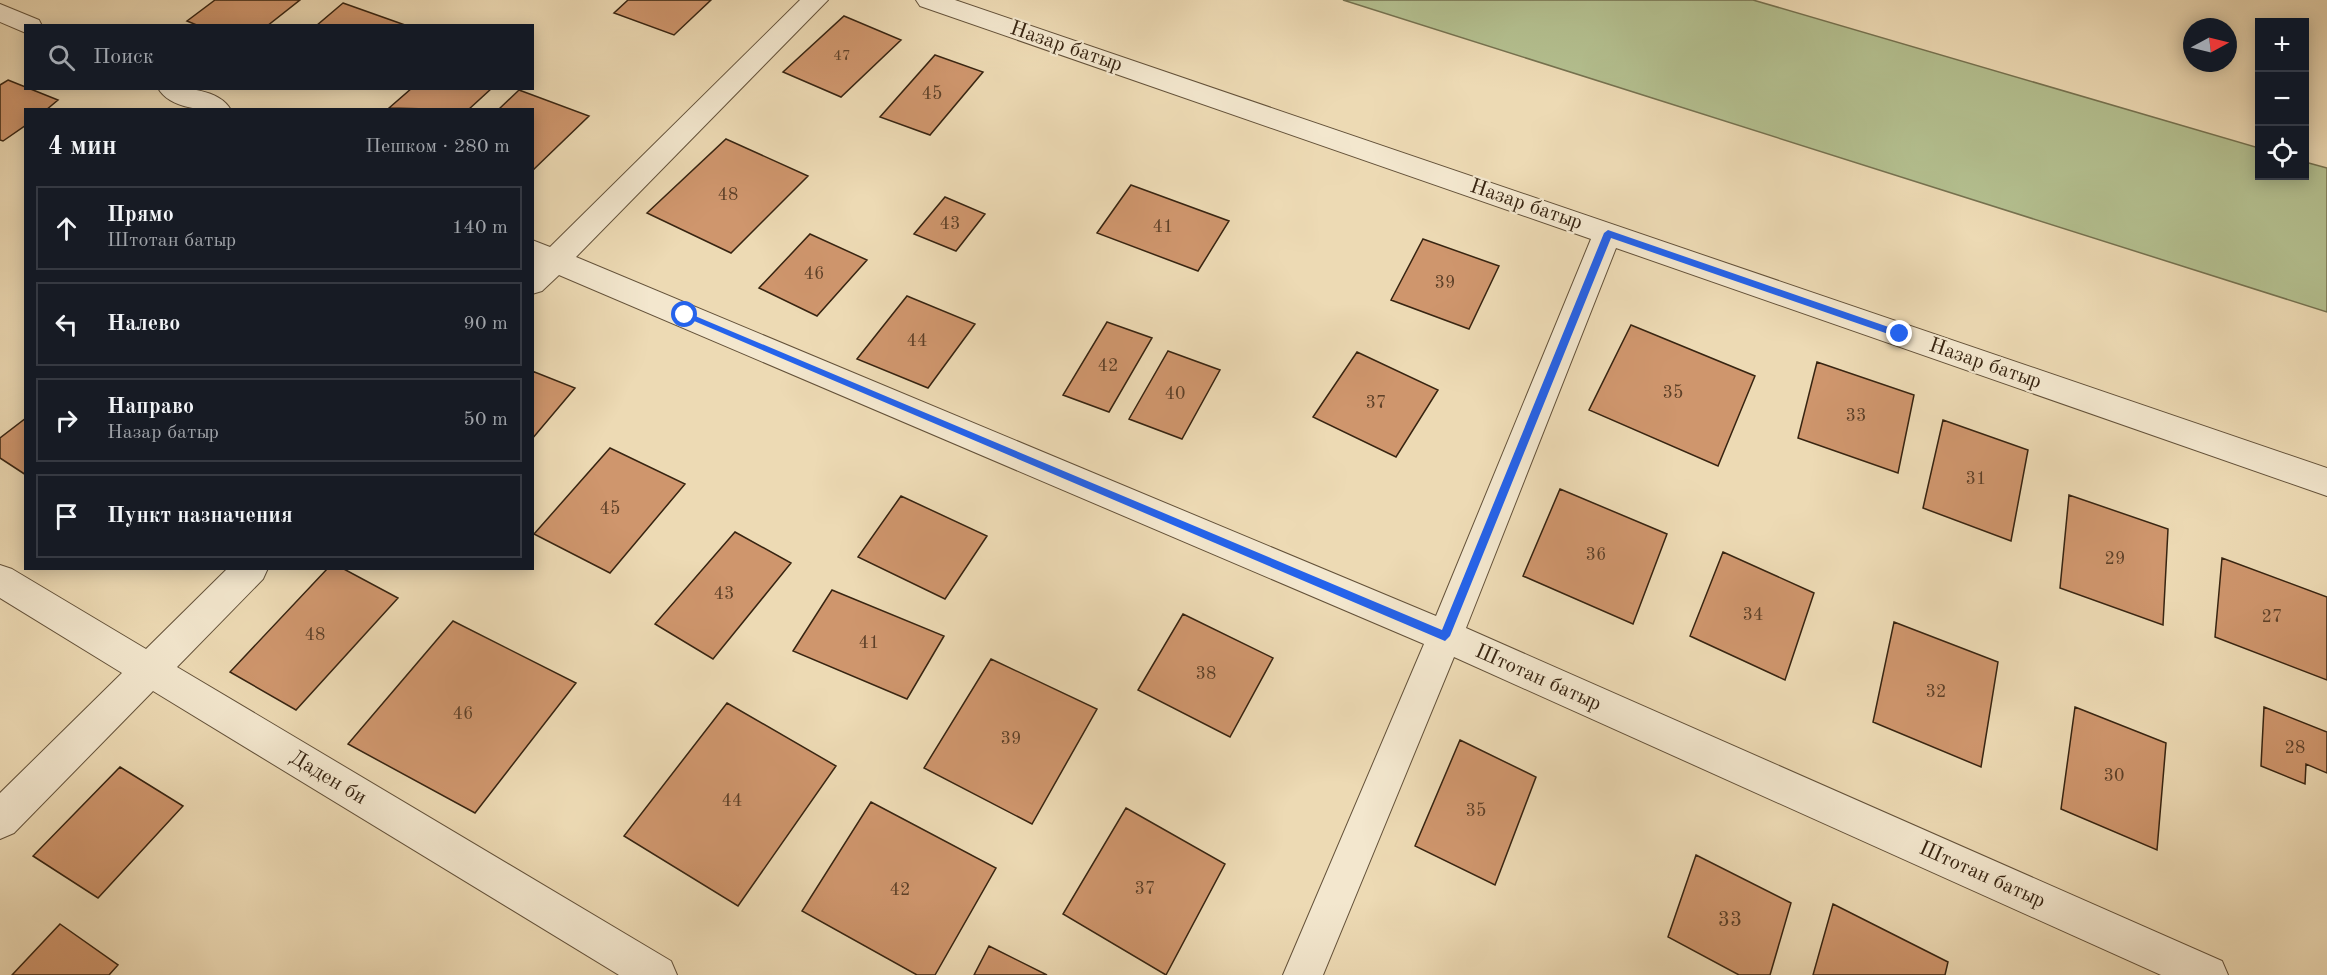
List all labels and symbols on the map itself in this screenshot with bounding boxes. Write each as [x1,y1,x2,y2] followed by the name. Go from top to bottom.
[1007,18,1125,76] street label: Назар батыр
[2183,18,2237,72] north arrow
[833,49,851,64] house number: 47
[922,85,942,103] house number: 45
[1467,176,1585,234] street label: Назар батыр
[718,186,738,204] house number: 48
[940,215,960,233] house number: 43
[1153,218,1173,236] house number: 41
[804,265,824,283] house number: 46
[1435,274,1455,292] house number: 39
[671,301,697,327] route start
[1886,320,1912,346] route end
[907,332,927,350] house number: 44
[1926,335,2044,393] street label: Назар батыр
[1098,357,1118,375] house number: 42
[1663,384,1683,402] house number: 35
[1165,385,1185,403] house number: 40
[1366,394,1386,412] house number: 37
[1846,407,1866,425] house number: 33
[1966,470,1986,488] house number: 31
[600,500,620,518] house number: 45
[1586,546,1606,564] house number: 36
[2105,550,2125,568] house number: 29
[714,585,734,603] house number: 43
[1743,606,1763,624] house number: 34
[2262,608,2282,626] house number: 27
[305,626,325,644] house number: 48
[859,634,879,652] house number: 41
[1472,641,1604,715] street label: Штотан батыр
[1196,665,1216,683] house number: 38
[1926,683,1946,701] house number: 32
[453,705,473,723] house number: 46
[1001,730,1021,748] house number: 39
[2285,739,2305,757] house number: 28
[286,747,370,809] street label: Даден би
[2104,767,2124,785] house number: 30
[722,792,742,810] house number: 44
[1466,802,1486,820] house number: 35
[1916,838,2048,912] street label: Штотан батыр
[1135,880,1155,898] house number: 37
[890,881,910,899] house number: 42
[1718,910,1742,931] house number: 33

